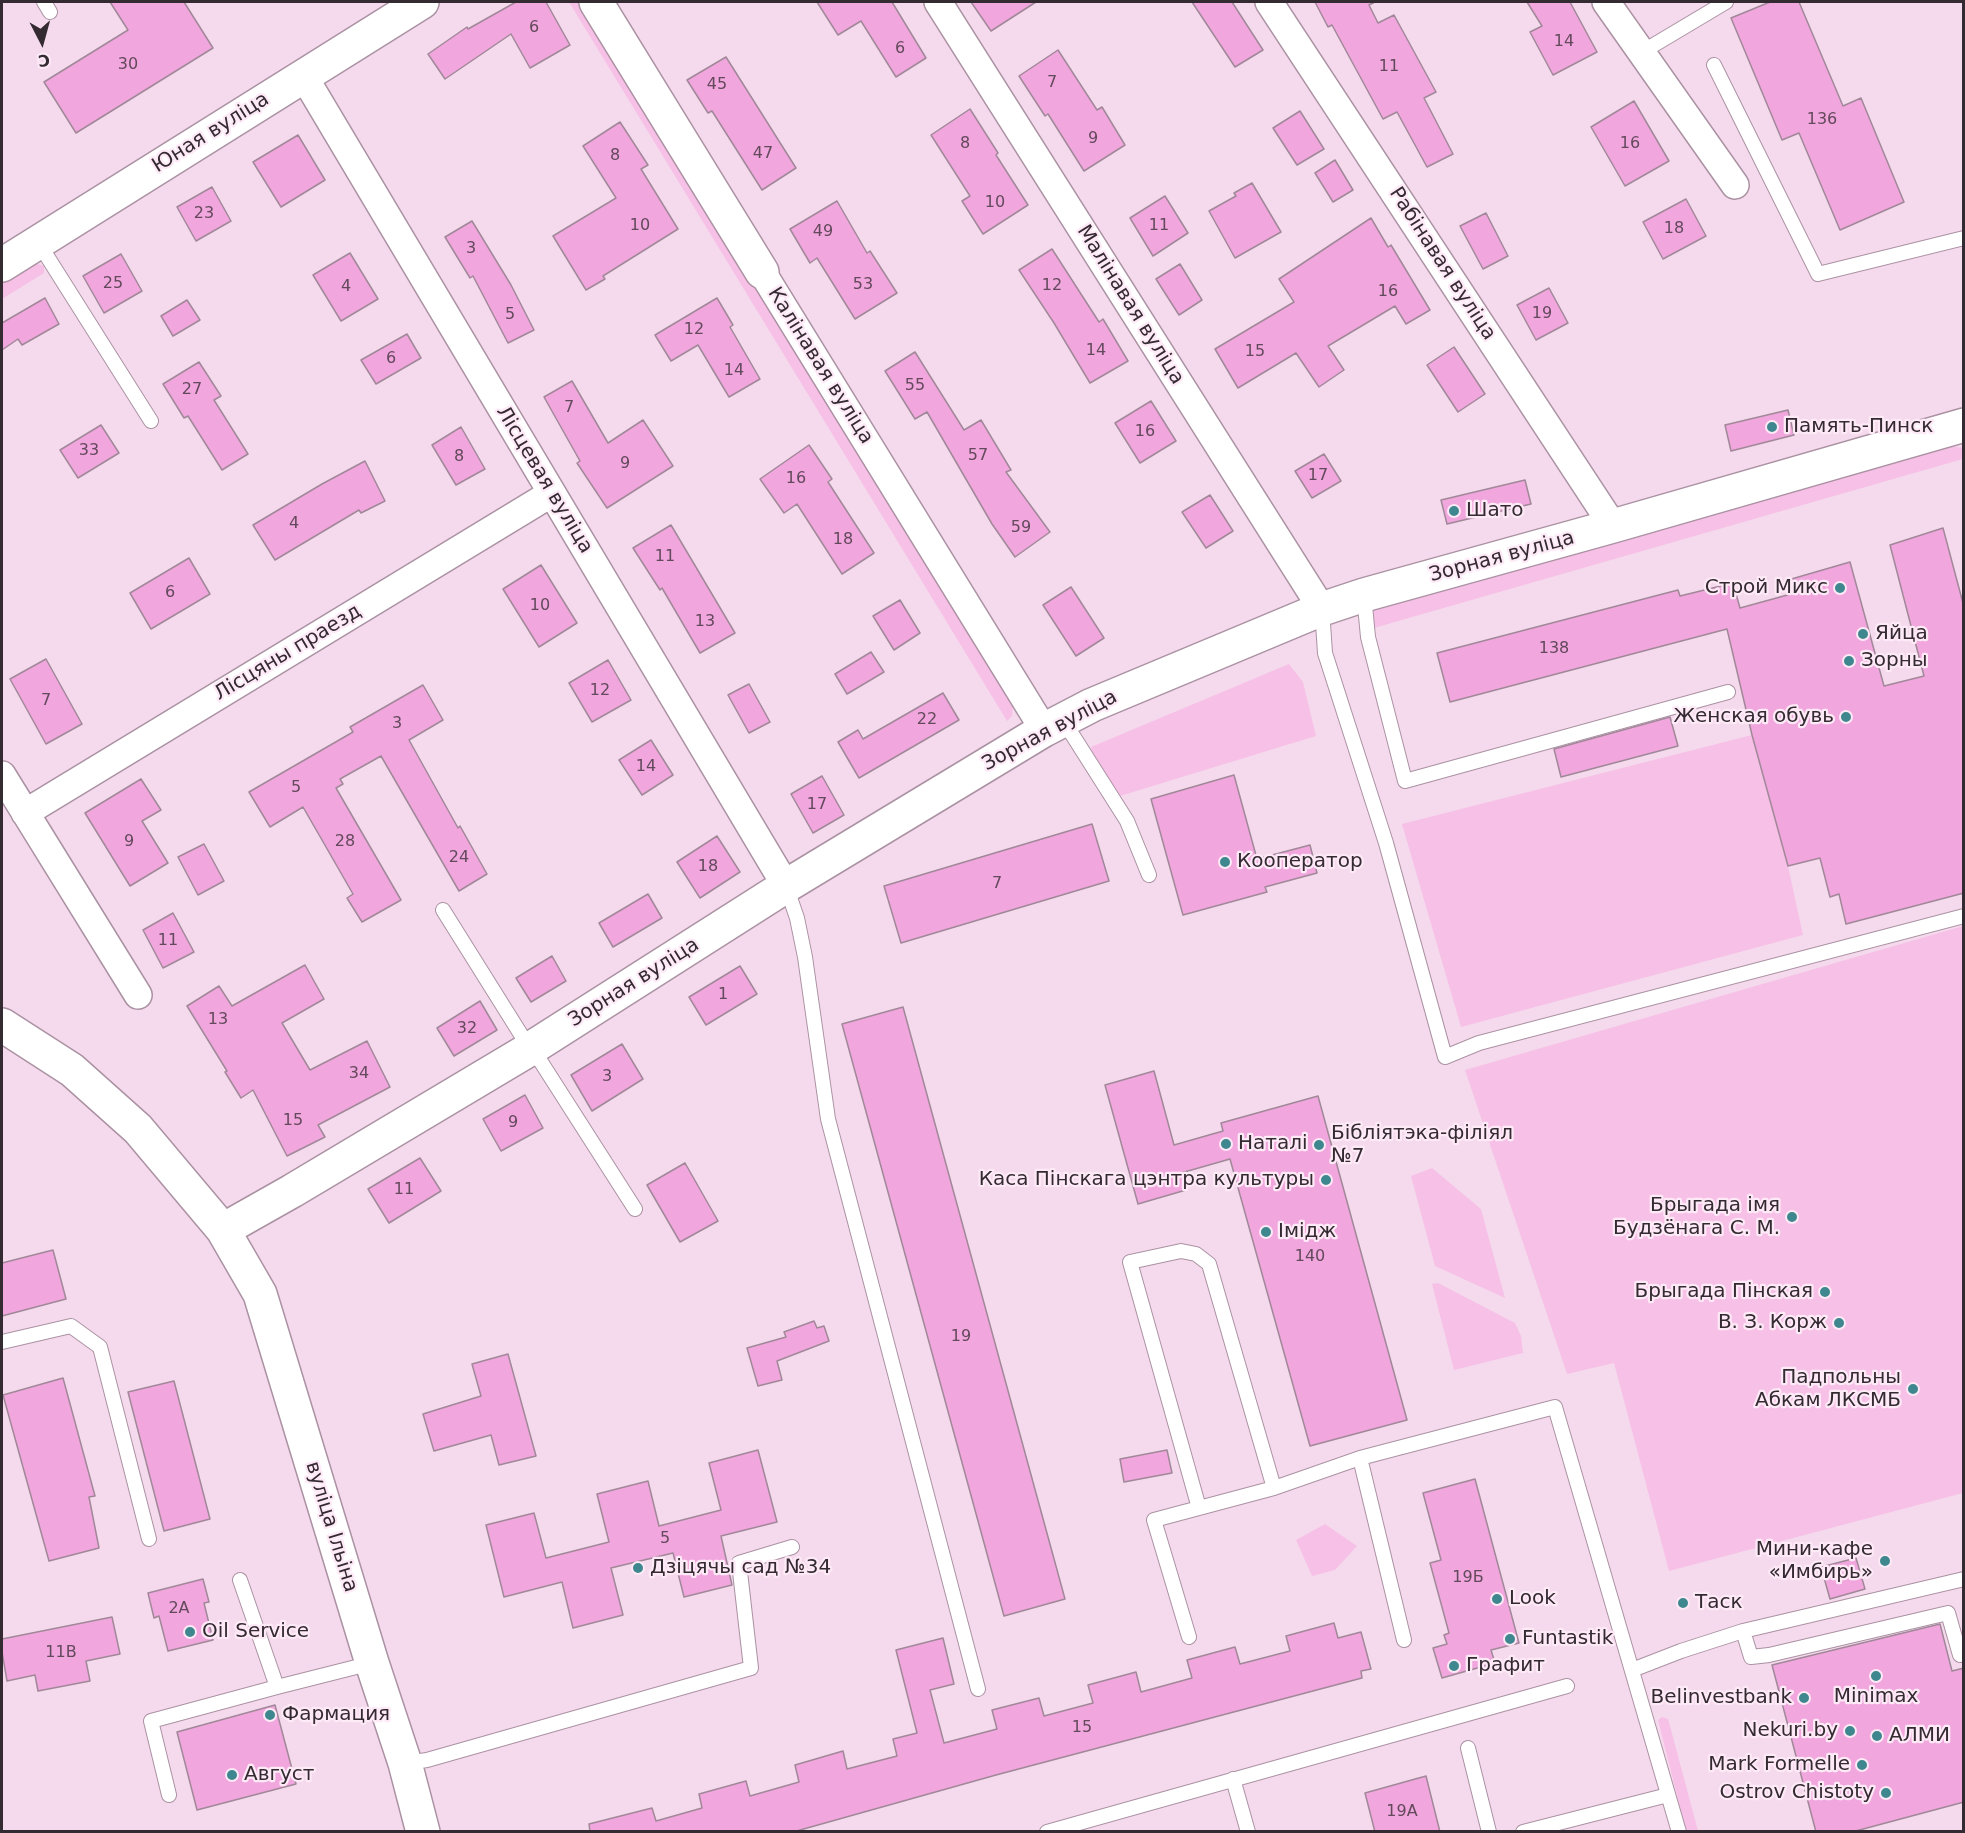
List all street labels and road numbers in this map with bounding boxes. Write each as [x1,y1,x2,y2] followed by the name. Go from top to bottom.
[148,88,274,178] street label: Юная вуліца
[1384,183,1500,345] street label: Рабінавая вуліца
[1071,221,1189,389] street label: Малінавая вуліца
[762,283,878,449] street label: Калінавая вуліца
[491,402,597,558] street label: Лісцевая вуліца
[1427,526,1577,588] street label: Зорная вуліца
[210,600,366,706] street label: Лісцяны праезд
[978,685,1122,777] street label: Зорная вуліца
[564,933,704,1033] street label: Зорная вуліца
[300,1459,362,1595] street label: вуліца Ільіна

